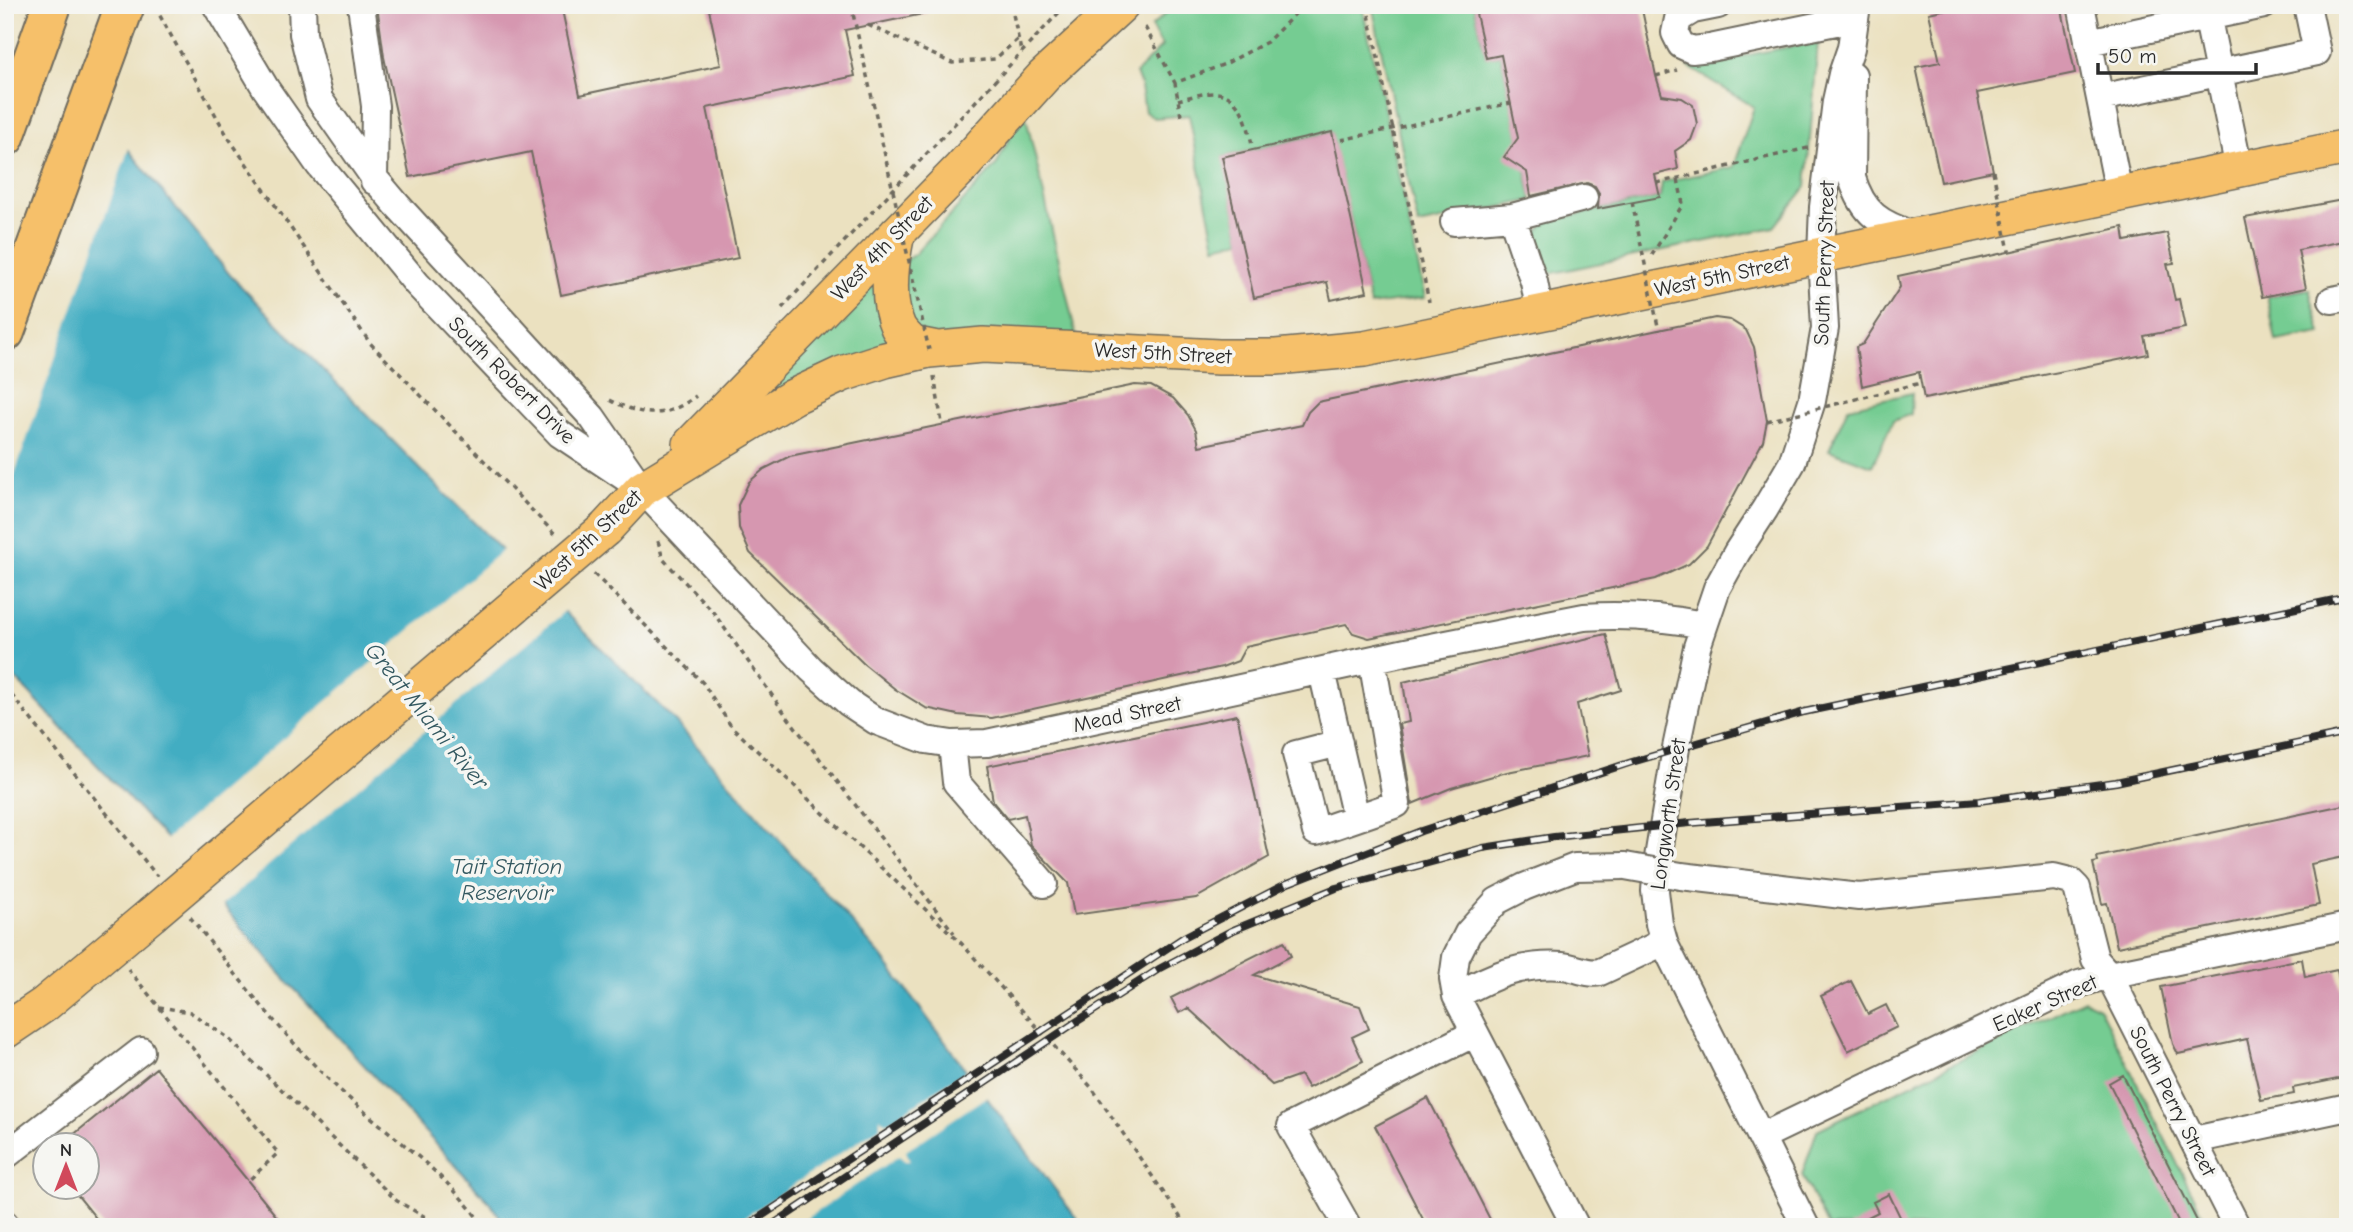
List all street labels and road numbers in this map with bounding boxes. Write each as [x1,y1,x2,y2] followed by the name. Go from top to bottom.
[1809,179,1839,346] street label: South Perry Street
[826,190,939,305] street label: West 4th Street
[1652,250,1793,302] street label: West 5th Street
[444,312,580,448] street label: South Robert Drive
[1094,337,1233,369] street label: West 5th Street
[530,484,647,596] street label: West 5th Street
[1071,691,1184,737] street label: Mead Street
[1646,736,1691,891] street label: Longworth Street
[1989,969,2102,1037] street label: Eaker Street
[2125,1022,2222,1181] street label: South Perry Street

